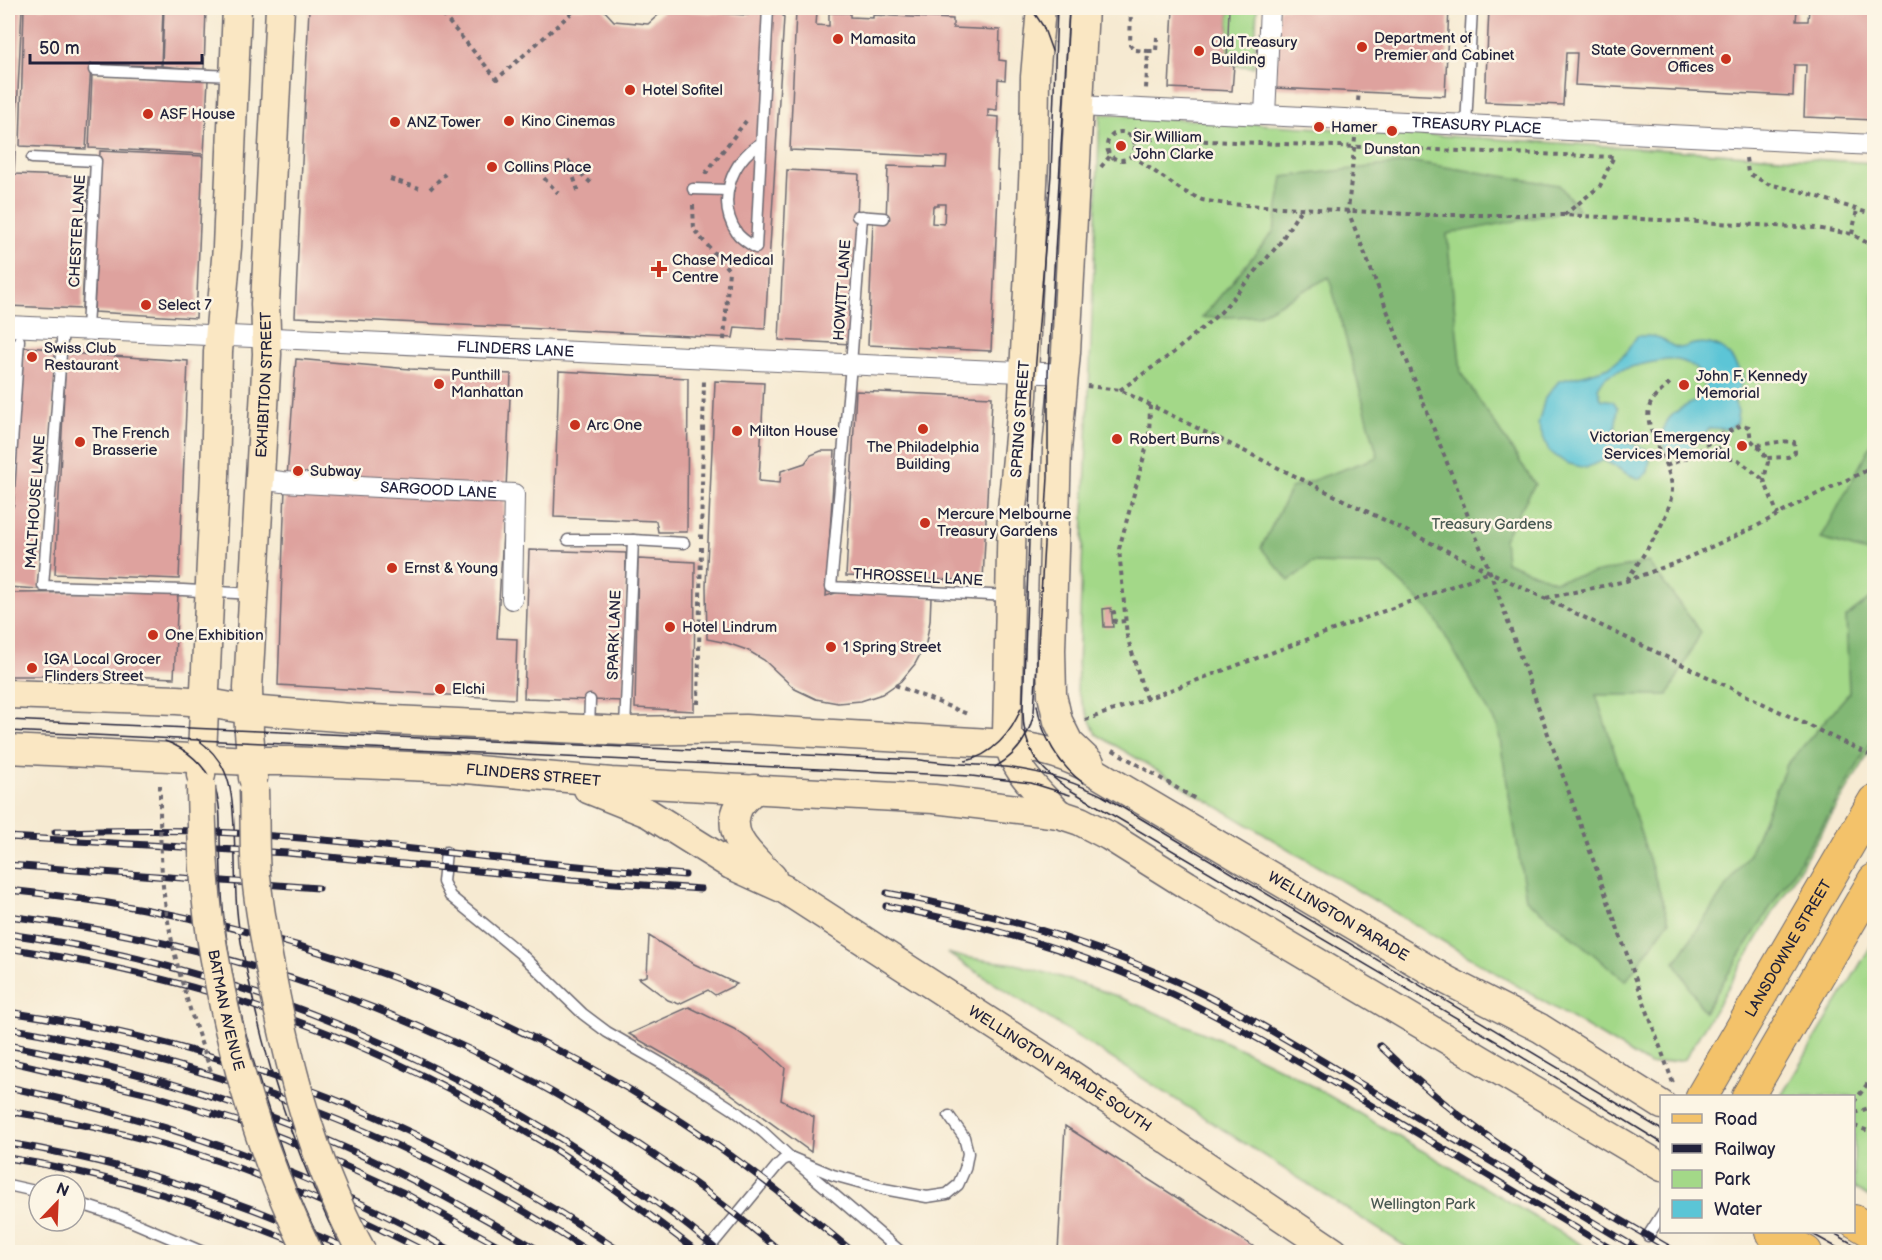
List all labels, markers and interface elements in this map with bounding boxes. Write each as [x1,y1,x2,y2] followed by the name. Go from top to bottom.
[30,27,202,65] scale bar
[1374,29,1515,65] place label: Department of Premier and Cabinet
[850,30,916,49] place label: Mamasita
[831,32,845,46] marker: Mamasita
[1211,33,1298,69] place label: Old Treasury Building
[39,38,80,59] text: 50 m
[1355,40,1369,54] marker: Department of Premier and Cabinet
[1591,41,1715,77] place label: State Government Offices
[1192,44,1206,58] marker: Old Treasury Building
[1719,52,1733,66] marker: State Government Offices
[642,81,723,100] place label: Hotel Sofitel
[623,83,637,97] marker: Hotel Sofitel
[160,105,235,124] place label: ASF House
[141,107,155,121] marker: ASF House
[521,112,616,131] place label: Kino Cinemas
[407,113,481,132] place label: ANZ Tower
[1411,113,1542,139] street label: TREASURY PLACE
[502,114,516,128] marker: Kino Cinemas
[388,115,402,129] marker: ANZ Tower
[1331,118,1378,137] place label: Hamer
[1312,120,1326,134] marker: Hamer
[1385,124,1399,138] marker: Dunstan
[1133,128,1214,164] place label: Sir William John Clarke
[1114,139,1128,153] marker: Sir William John Clarke
[1364,140,1420,159] place label: Dunstan
[504,158,591,177] place label: Collins Place
[485,160,499,174] marker: Collins Place
[65,174,90,288] street label: CHESTER LANE
[829,239,856,341] street label: HOWITT LANE
[672,251,774,287] place label: Chase Medical Centre
[650,260,668,278] marker: Chase Medical Centre
[158,296,212,315] place label: Select 7
[139,298,153,312] marker: Select 7
[252,311,277,458] street label: EXHIBITION STREET
[457,337,575,362] street label: FLINDERS LANE
[44,339,119,375] place label: Swiss Club Restaurant
[25,350,39,364] marker: Swiss Club Restaurant
[1007,360,1034,478] street label: SPRING STREET
[451,366,523,402] place label: Punthill Manhattan
[1696,367,1807,403] place label: John F. Kennedy Memorial
[432,377,446,391] marker: Punthill Manhattan
[1677,378,1691,392] marker: John F. Kennedy Memorial
[587,416,642,435] place label: Arc One
[568,418,582,432] marker: Arc One
[749,422,838,441] place label: Milton House
[916,422,930,436] marker: The Philadelphia Building
[92,424,170,460] place label: The French Brasserie
[730,424,744,438] marker: Milton House
[1590,428,1730,464] place label: Victorian Emergency Services Memorial
[1129,430,1220,449] place label: Robert Burns
[1110,432,1124,446] marker: Robert Burns
[21,435,50,569] street label: MALTHOUSE LANE
[73,435,87,449] marker: The French Brasserie
[867,438,979,474] place label: The Philadelphia Building
[1735,439,1749,453] marker: Victorian Emergency Services Memorial
[310,462,361,481] place label: Subway
[291,464,305,478] marker: Subway
[380,478,498,503] street label: SARGOOD LANE
[937,505,1072,541] place label: Mercure Melbourne Treasury Gardens
[1432,515,1553,534] park label: Treasury Gardens
[918,516,932,530] marker: Mercure Melbourne Treasury Gardens
[404,559,498,578] place label: Ernst & Young
[385,561,399,575] marker: Ernst & Young
[852,565,984,590] street label: THROSSELL LANE
[603,590,626,680] street label: SPARK LANE
[682,618,777,637] place label: Hotel Lindrum
[663,620,677,634] marker: Hotel Lindrum
[165,626,264,645] place label: One Exhibition
[146,628,160,642] marker: One Exhibition
[843,638,942,657] place label: 1 Spring Street
[824,640,838,654] marker: 1 Spring Street
[44,650,161,686] place label: IGA Local Grocer Flinders Street
[25,661,39,675] marker: IGA Local Grocer Flinders Street
[452,680,485,699] place label: Elchi
[433,682,447,696] marker: Elchi
[465,760,601,791] street label: FLINDERS STREET
[1264,868,1412,966] street label: WELLINGTON PARADE
[1741,876,1836,1021] street label: LANSDOWNE STREET
[203,948,248,1073] street label: BATMAN AVENUE
[964,1002,1155,1136] street label: WELLINGTON PARADE SOUTH
[1660,1095,1855,1233] legend
[1714,1109,1758,1130] text: Road
[1714,1139,1776,1160] text: Railway
[1714,1169,1750,1190] text: Park
[27,1173,87,1233] north arrow
[53,1179,72,1202] text: N
[1371,1195,1476,1214] park label: Wellington Park
[1714,1199,1762,1220] text: Water

